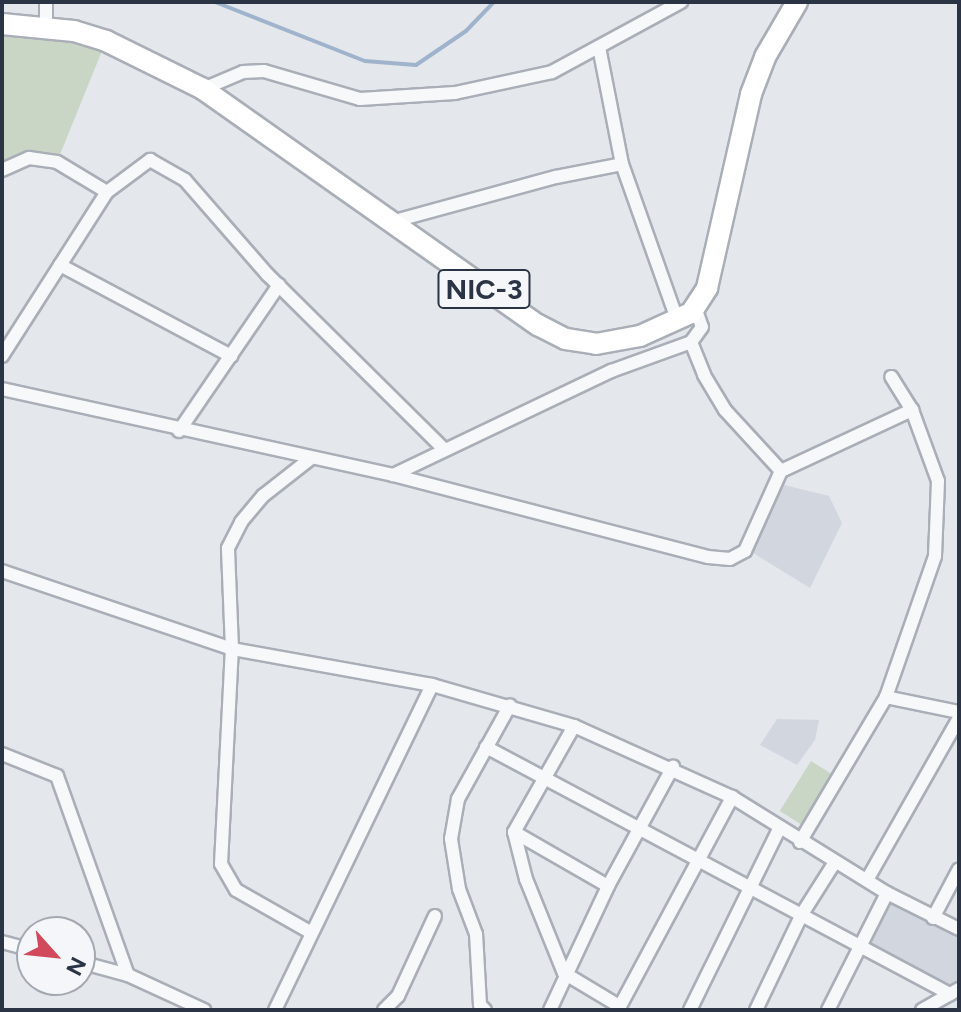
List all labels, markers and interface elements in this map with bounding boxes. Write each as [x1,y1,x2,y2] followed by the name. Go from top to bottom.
[436,265,532,313] road number: NIC-3
[16,916,96,996] north arrow
[60,952,92,980] text: N

